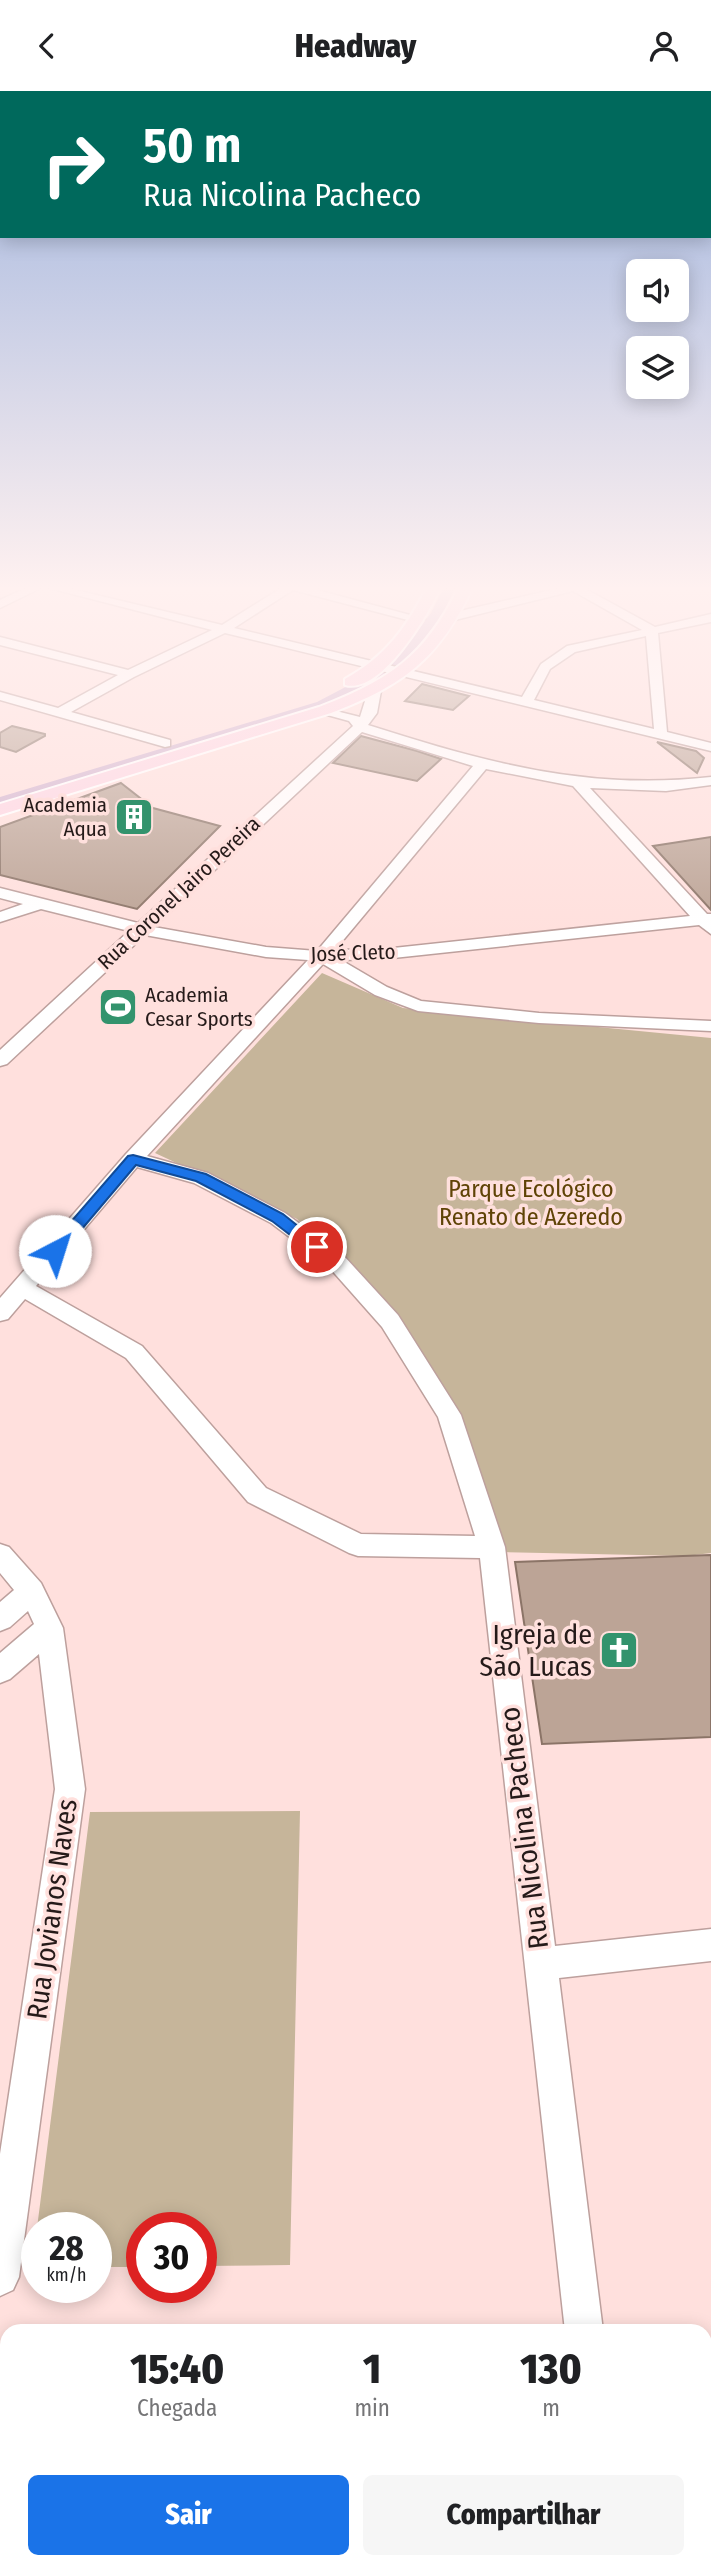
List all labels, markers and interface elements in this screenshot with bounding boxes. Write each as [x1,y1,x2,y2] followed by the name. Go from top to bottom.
[28,27,66,65] icon: back
[295,27,416,65] text: Headway
[645,27,683,65] icon: person
[143,116,241,175] text: 50 m
[28,119,119,210] icon: right
[143,176,421,214] text: Rua Nicolina Pacheco
[626,259,689,399] map controls
[626,259,689,322] button: sound
[626,336,689,399] button: layers
[24,792,107,842] place label: Academia Aqua
[113,796,155,838] building icon: Academia Aqua
[92,811,266,975] street label: Rua Coronel Jairo Pereira
[310,939,396,967] street label: José Cleto
[145,982,253,1032] place label: Academia Cesar Sports
[97,986,139,1028] sports icon: Academia Cesar Sports
[439,1175,623,1231] park label: Parque Ecológico Renato de Azeredo
[18,1214,92,1288] position arrow
[287,1217,347,1277] pin
[298,1228,336,1266] icon: arrive
[479,1618,592,1683] place label: Igreja de São Lucas
[598,1629,640,1671] church icon: Igreja de São Lucas
[493,1705,555,1951] street label: Rua Nicolina Pacheco
[20,1797,84,2021] street label: Rua Jovianos Naves
[126,2212,217,2303] speed limit sign: 30
[49,2227,84,2269] text: 28
[46,2264,87,2286] text: km/h
[130,2344,224,2394] text: 15:40
[363,2344,381,2394] text: 1
[520,2344,582,2394] text: 130
[137,2394,217,2422] text: Chegada
[354,2394,390,2422] text: min
[542,2394,560,2422] text: m
[28,2475,349,2555] button: Sair
[363,2475,684,2555] button: Compartilhar

